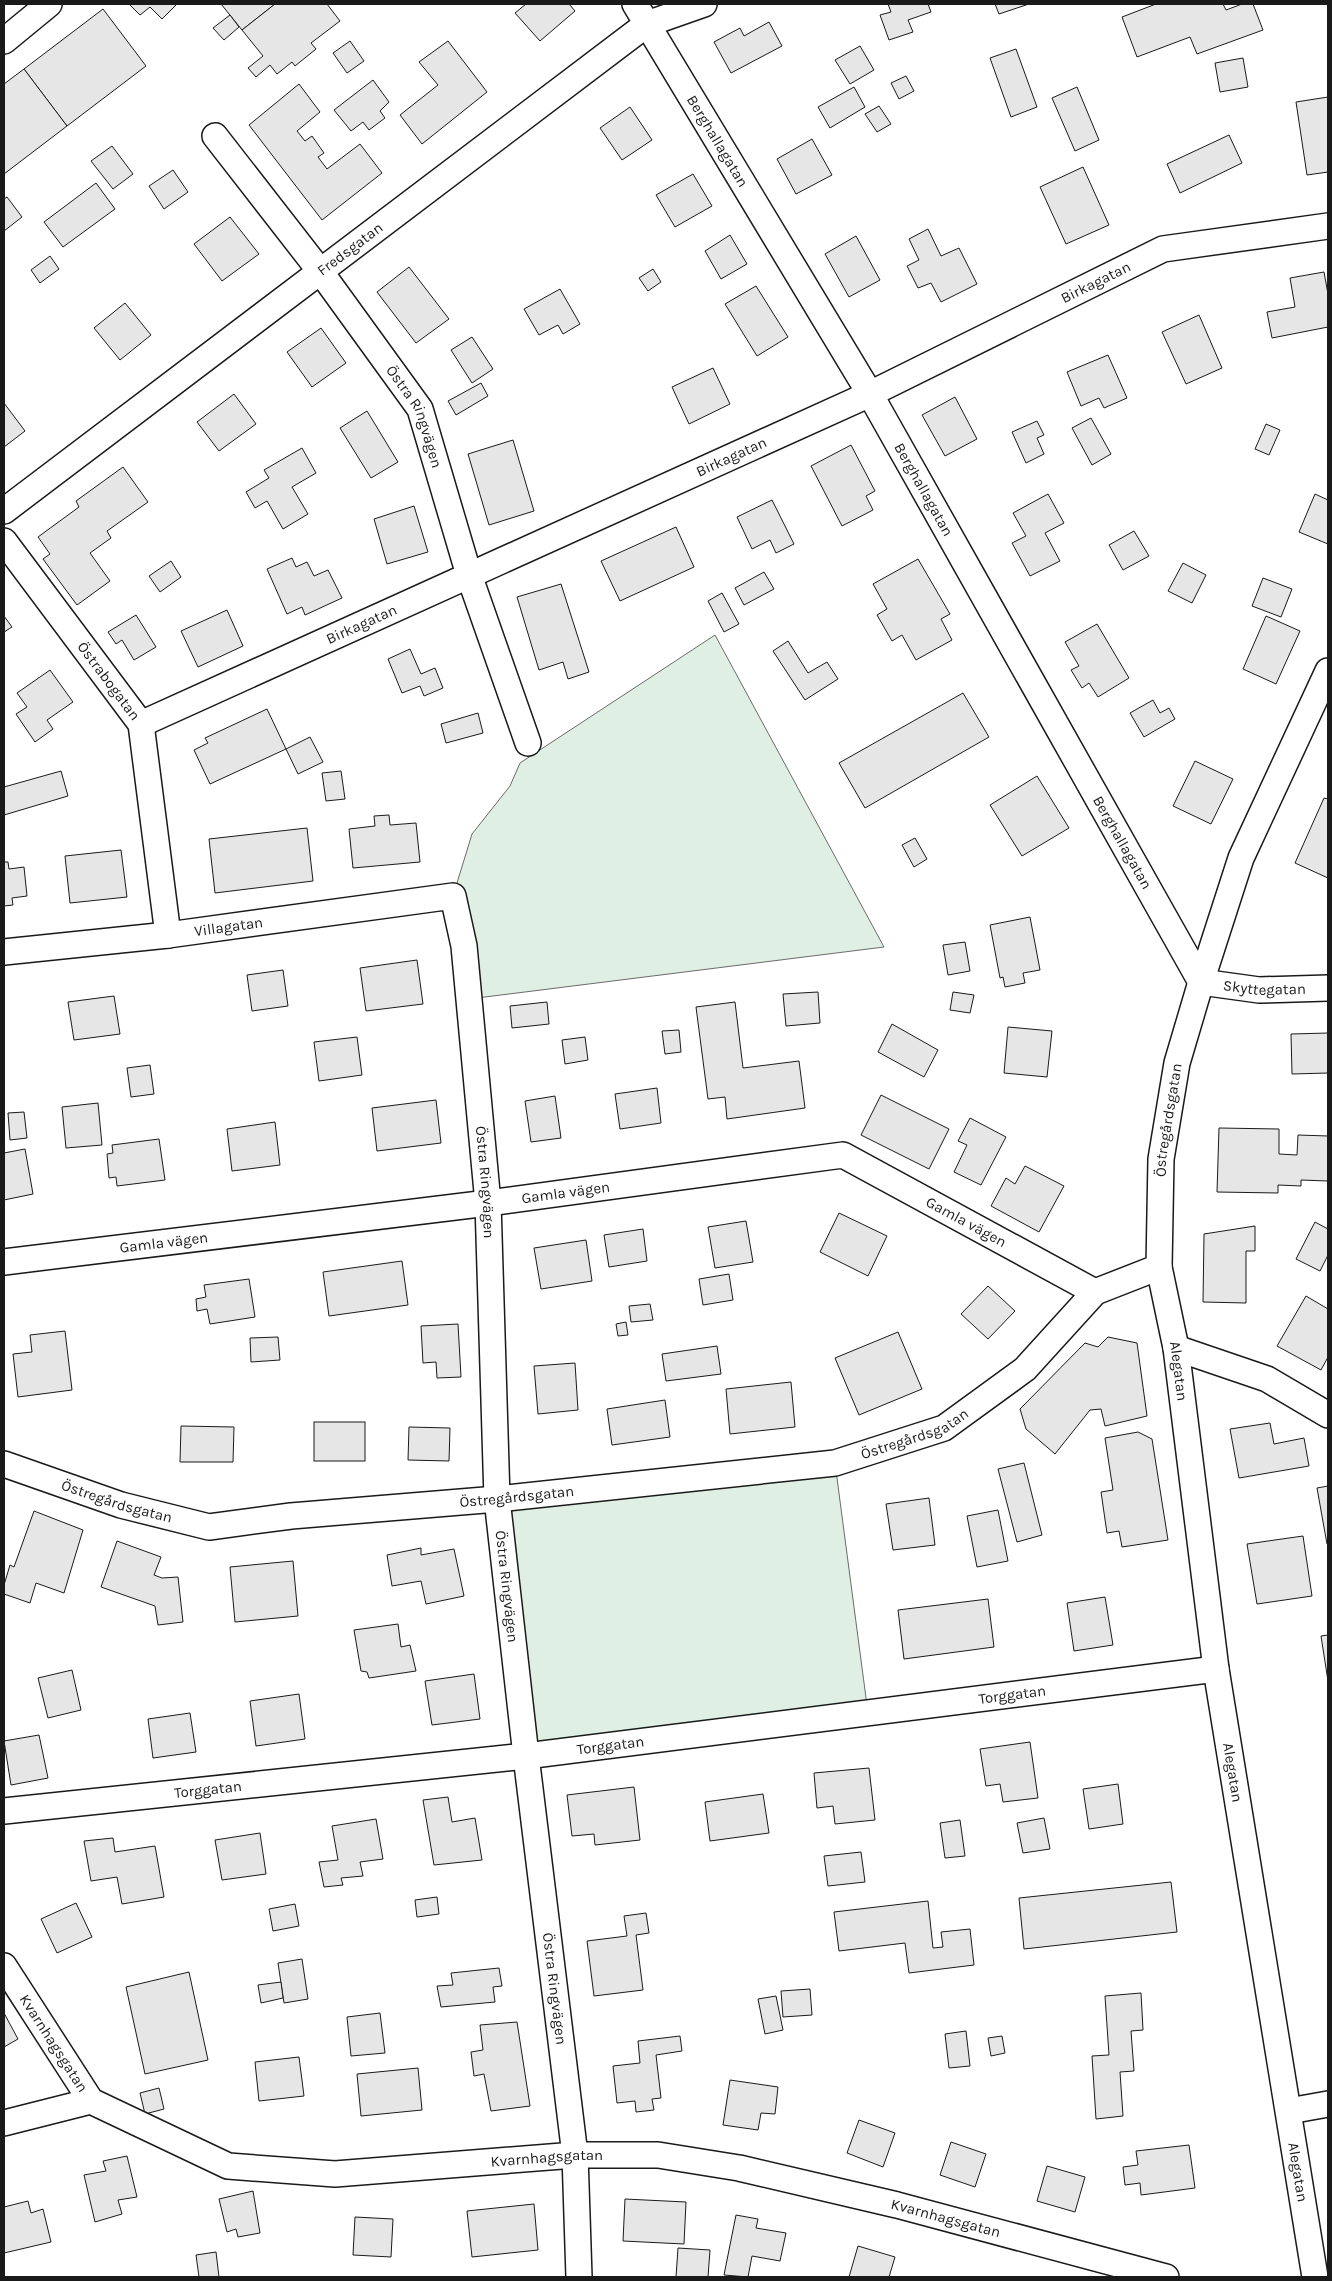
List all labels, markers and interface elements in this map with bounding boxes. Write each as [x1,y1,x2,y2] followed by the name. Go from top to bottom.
[683,92,752,190] street label: Berghallagatan
[314,218,386,280] street label: Fredsgatan
[1058,257,1134,307] street label: Birkagatan
[382,362,446,470] street label: Östra Ringvägen
[693,433,770,481] street label: Birkagatan
[890,440,957,539] street label: Berghallagatan
[323,600,400,648] street label: Birkagatan
[74,638,144,724] street label: Östrabogatan
[1089,793,1156,892] street label: Berghallagatan
[193,913,264,940] street label: Villagatan
[1222,976,1306,999] street label: Skyttegatan
[1152,1062,1186,1177] street label: Östregårdsgatan
[472,1125,498,1239] street label: Östra Ringvägen
[520,1178,611,1207] street label: Gamla vägen
[923,1193,1010,1251] street label: Gamla vägen
[119,1228,209,1257] street label: Gamla vägen
[1166,1339,1192,1402] street label: Alegatan
[858,1404,972,1463] street label: Östregårdsgatan
[59,1476,174,1526] street label: Östregårdsgatan
[459,1482,575,1511] street label: Östregårdsgatan
[492,1529,522,1643] street label: Östra Ringvägen
[977,1682,1047,1708] street label: Torggatan
[576,1732,645,1759] street label: Torggatan
[1219,1741,1247,1804] street label: Alegatan
[173,1777,243,1802] street label: Torggatan
[539,1932,570,2046] street label: Östra Ringvägen
[16,1991,92,2096] street label: Kvarnhagsgatan
[1284,2141,1312,2203] street label: Alegatan
[490,2146,603,2171] street label: Kvarnhagsgatan
[889,2195,1003,2241] street label: Kvarnhagsgatan

